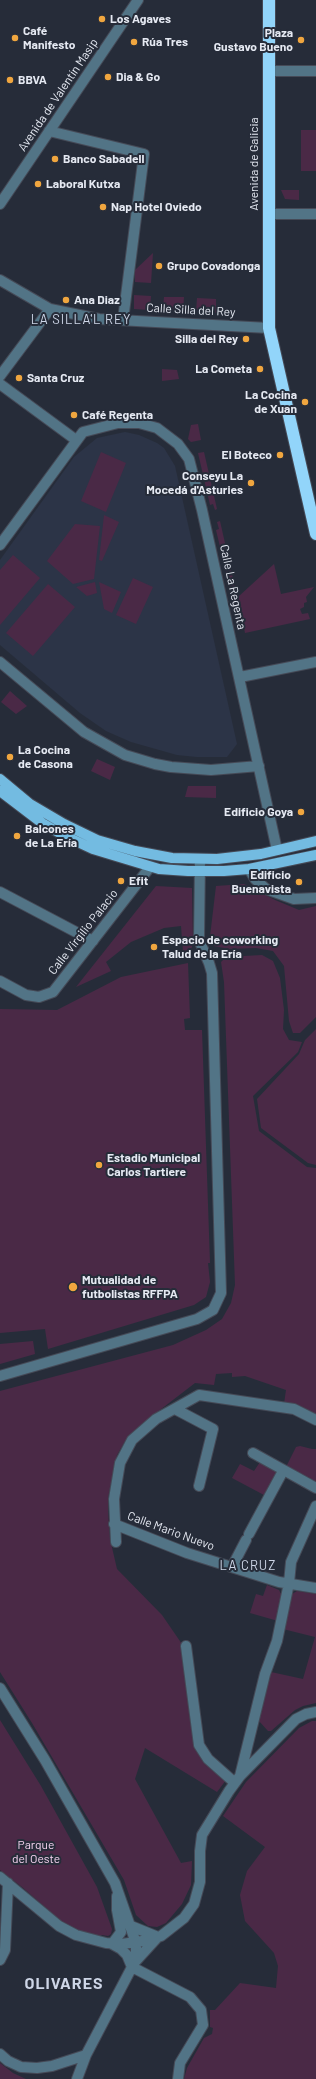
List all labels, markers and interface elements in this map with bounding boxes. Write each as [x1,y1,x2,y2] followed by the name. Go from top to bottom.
[110,12,171,26] place label: Los Agaves
[97,14,107,24] marker: Los Agaves
[23,24,75,52] place label: Café Manifesto
[214,26,293,54] place label: Plaza Gustavo Bueno
[10,33,20,43] marker: Café Manifesto
[142,35,188,49] place label: Rúa Tres
[296,35,306,45] marker: Plaza Gustavo Bueno
[15,36,101,154] street label: Avenida de Valentín Masip
[129,37,139,47] marker: Rúa Tres
[116,70,160,84] place label: Dia & Go
[103,72,113,82] marker: Dia & Go
[18,73,47,87] place label: BBVA
[5,75,15,85] marker: BBVA
[247,117,261,211] street label: Avenida de Galicia
[63,152,144,166] place label: Banco Sabadell
[50,154,60,164] marker: Banco Sabadell
[46,177,120,191] place label: Laboral Kutxa
[33,179,43,189] marker: Laboral Kutxa
[111,200,202,214] place label: Nap Hotel Oviedo
[98,202,108,212] marker: Nap Hotel Oviedo
[167,259,260,273] place label: Grupo Covadonga
[154,261,164,271] marker: Grupo Covadonga
[74,293,120,307] place label: Ana Diaz
[61,295,71,305] marker: Ana Diaz
[146,300,236,320] street label: Calle Silla del Rey
[31,312,131,328] district label: LA SILLA'L REY
[175,332,238,346] place label: Silla del Rey
[241,334,251,344] marker: Silla del Rey
[195,362,252,376] place label: La Cometa
[255,364,265,374] marker: La Cometa
[27,371,84,385] place label: Santa Cruz
[14,373,24,383] marker: Santa Cruz
[245,388,297,416] place label: La Cocina de Xuan
[300,397,310,407] marker: La Cocina de Xuan
[82,408,153,422] place label: Café Regenta
[69,410,79,420] marker: Café Regenta
[222,448,272,462] place label: El Boteco
[275,450,285,460] marker: El Boteco
[146,469,243,497] place label: Conseyu La Mocedá d'Asturies
[246,478,256,488] marker: Conseyu La Mocedá d'Asturies
[217,543,249,631] street label: Calle La Regenta
[18,743,73,771] place label: La Cocina de Casona
[5,752,15,762] marker: La Cocina de Casona
[224,805,293,819] place label: Edificio Goya
[296,807,306,817] marker: Edificio Goya
[25,822,77,850] place label: Balcones de La Ería
[12,831,22,841] marker: Balcones de La Ería
[232,868,291,896] place label: Edificio Buenavista
[129,874,148,888] place label: Efit
[116,876,126,886] marker: Efit
[294,877,304,887] marker: Edificio Buenavista
[45,887,121,977] street label: Calle Virgilio Palacio
[162,933,278,961] place label: Espacio de coworking Talud de la Ería
[149,942,159,952] marker: Espacio de coworking Talud de la Ería
[107,1151,200,1179] place label: Estadio Municipal Carlos Tartiere
[94,1160,104,1170] marker: Estadio Municipal Carlos Tartiere
[82,1273,178,1301] place label: Mutualidad de futbolistas RFFPA
[67,1281,79,1293] marker: Mutualidad de futbolistas RFFPA
[126,1509,216,1553] street label: Calle Mario Nuevo
[220,1558,276,1574] district label: LA CRUZ
[12,1838,60,1866] park label: Parque del Oeste
[24,1974,104,1994] district label: OLIVARES

